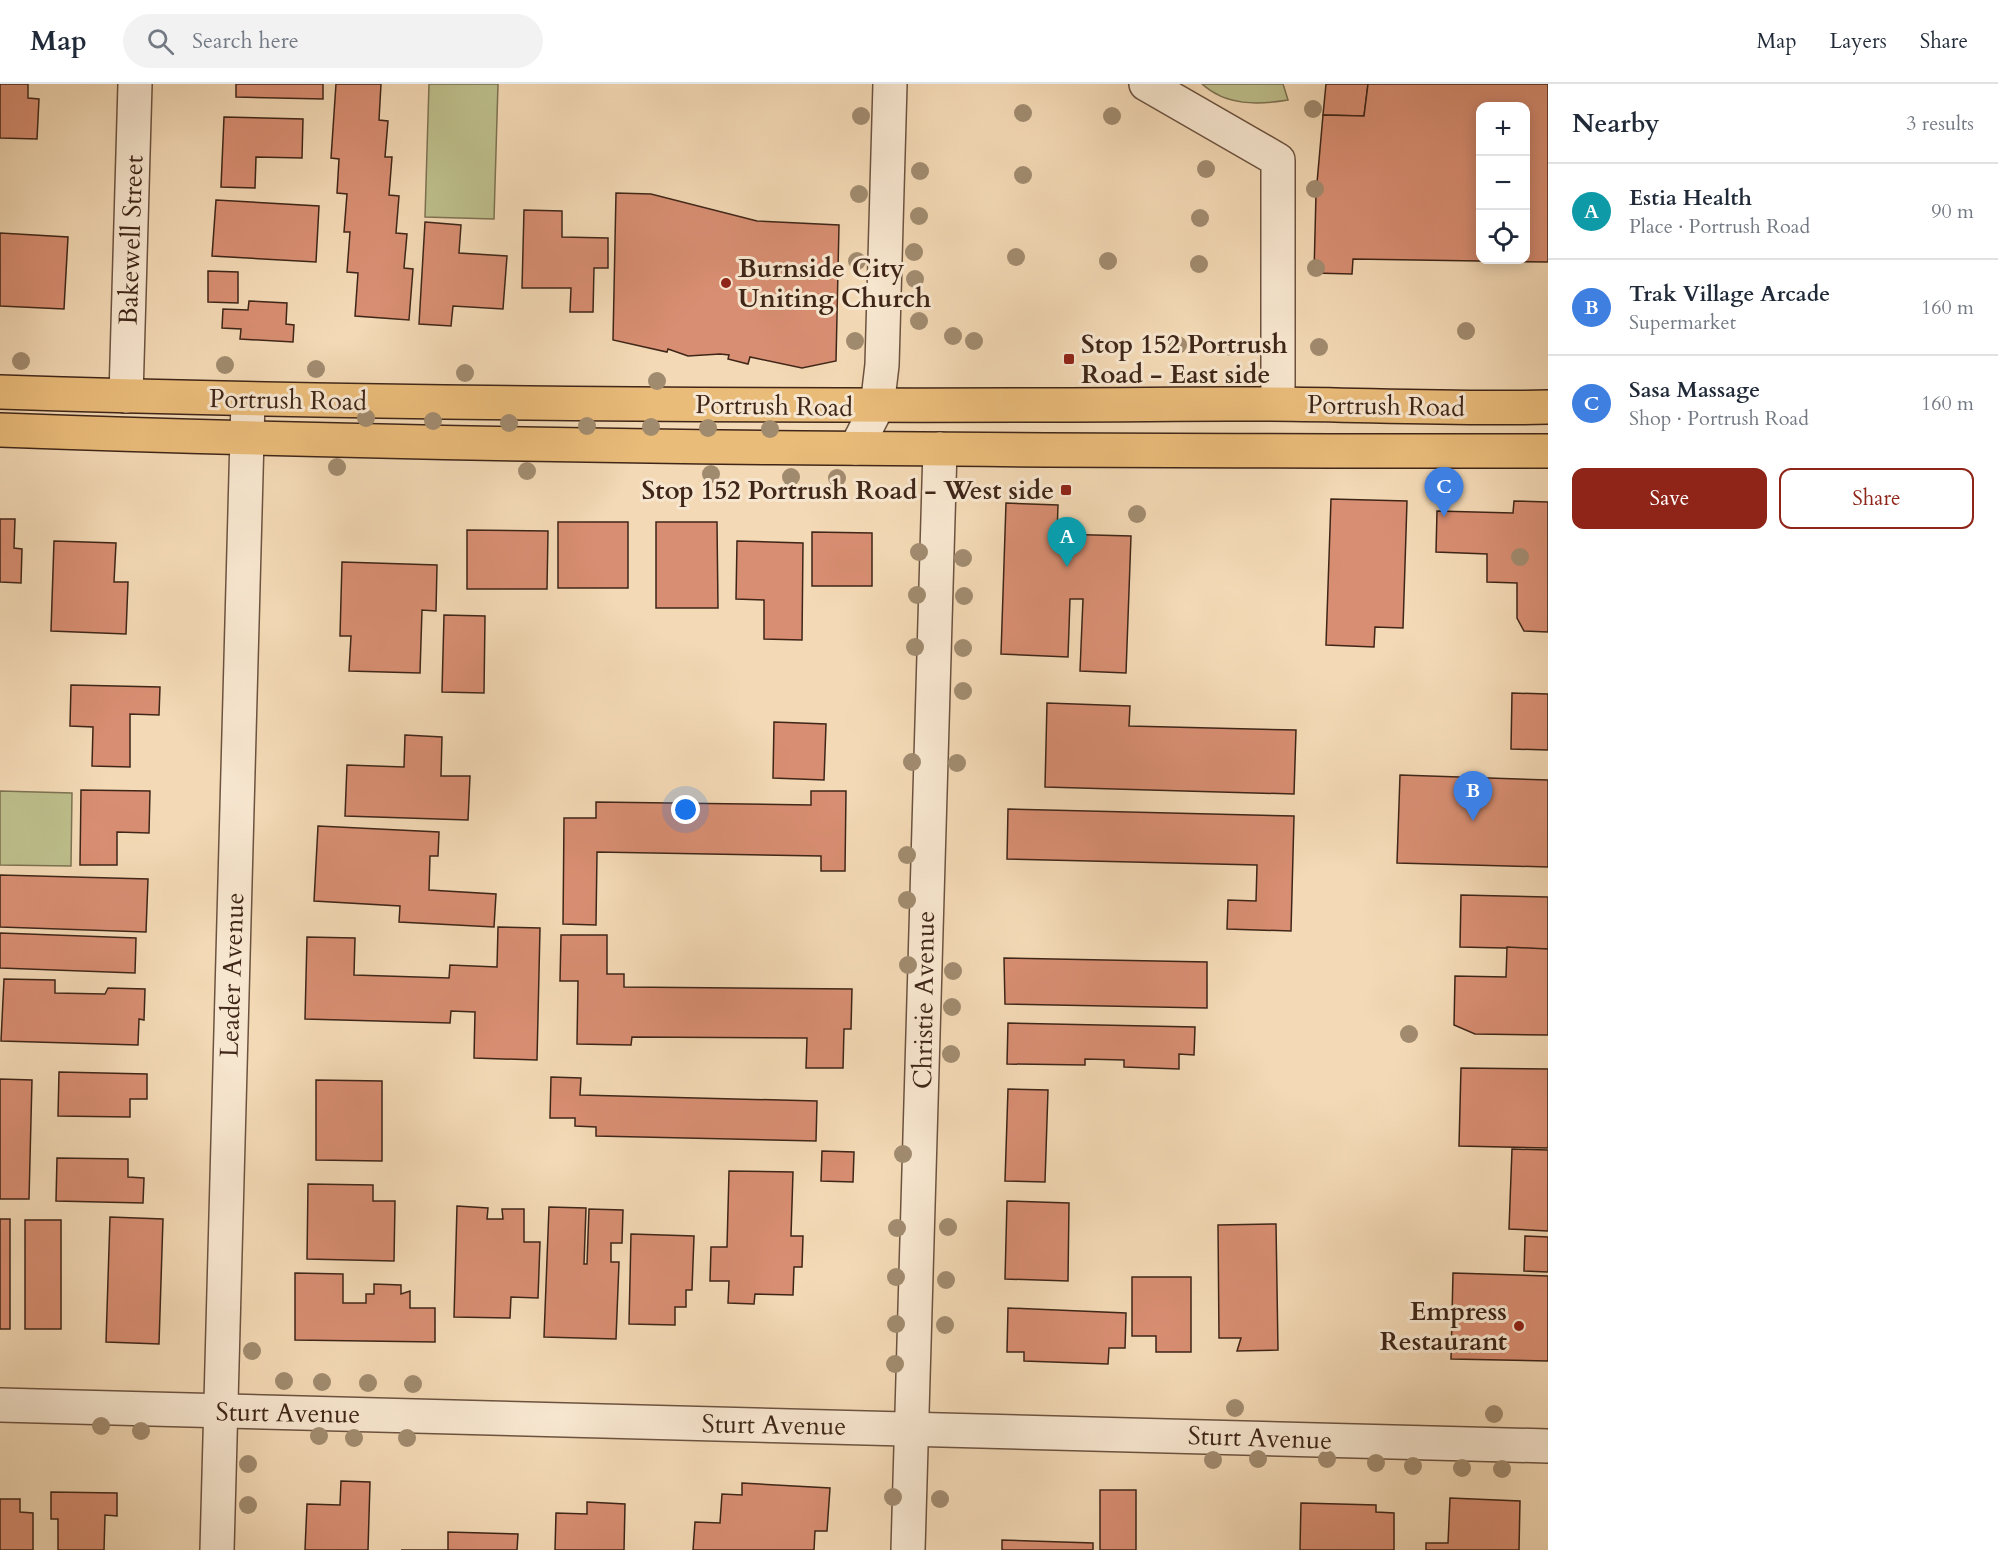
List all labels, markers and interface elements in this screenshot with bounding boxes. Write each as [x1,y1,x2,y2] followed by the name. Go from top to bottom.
[123,14,543,68] search box
[30,22,87,60] text: Map
[144,25,177,58] icon: search
[192,26,299,56] text: Search here
[1757,27,1797,56] text: Map
[1830,27,1887,56] text: Layers
[1920,27,1968,56] text: Share
[1476,102,1530,264] map controls
[1476,102,1530,156] button: +
[1572,106,1660,141] text: Nearby
[1906,110,1974,137] text: 3 results
[111,154,151,326] street label: Bakewell Street
[1476,156,1530,210] button: −
[1629,183,1752,213] text: Estia Health
[1584,198,1599,225] text: A
[1931,198,1974,225] text: 90 m
[1476,210,1530,264] button: locate
[1629,213,1810,240] text: Place · Portrush Road
[738,251,931,316] place label: Burnside City Uniting Church
[719,276,733,290] marker: Burnside City Uniting Church
[1629,279,1830,309] text: Trak Village Arcade
[1584,294,1599,321] text: B
[1921,294,1974,321] text: 160 m
[1629,309,1736,336] text: Supermarket
[1081,327,1288,392] place label: Stop 152 Portrush Road - East side
[1062,352,1076,366] marker: Stop 152 Portrush Road - East side
[1629,375,1760,405] text: Sasa Massage
[209,381,367,419] street label: Portrush Road
[695,387,853,425] street label: Portrush Road
[1307,387,1465,425] street label: Portrush Road
[1584,390,1599,417] text: C
[1921,390,1974,417] text: 160 m
[1629,405,1809,432] text: Shop · Portrush Road
[1424,468,1464,517] pin: C
[1572,468,1767,529] button: Save
[1779,468,1974,529] button: Share
[642,473,1054,508] place label: Stop 152 Portrush Road - West side
[1059,483,1073,497] marker: Stop 152 Portrush Road - West side
[1048,518,1086,567] pin: A
[1454,772,1492,821] pin: B
[671,795,700,824] your location
[212,892,252,1058] street label: Leader Avenue
[905,911,943,1089] street label: Christie Avenue
[1380,1294,1507,1359] place label: Empress Restaurant
[1512,1319,1526,1333] marker: Empress Restaurant
[215,1394,361,1432] street label: Sturt Avenue
[701,1406,847,1444] street label: Sturt Avenue
[1187,1418,1333,1458] street label: Sturt Avenue

